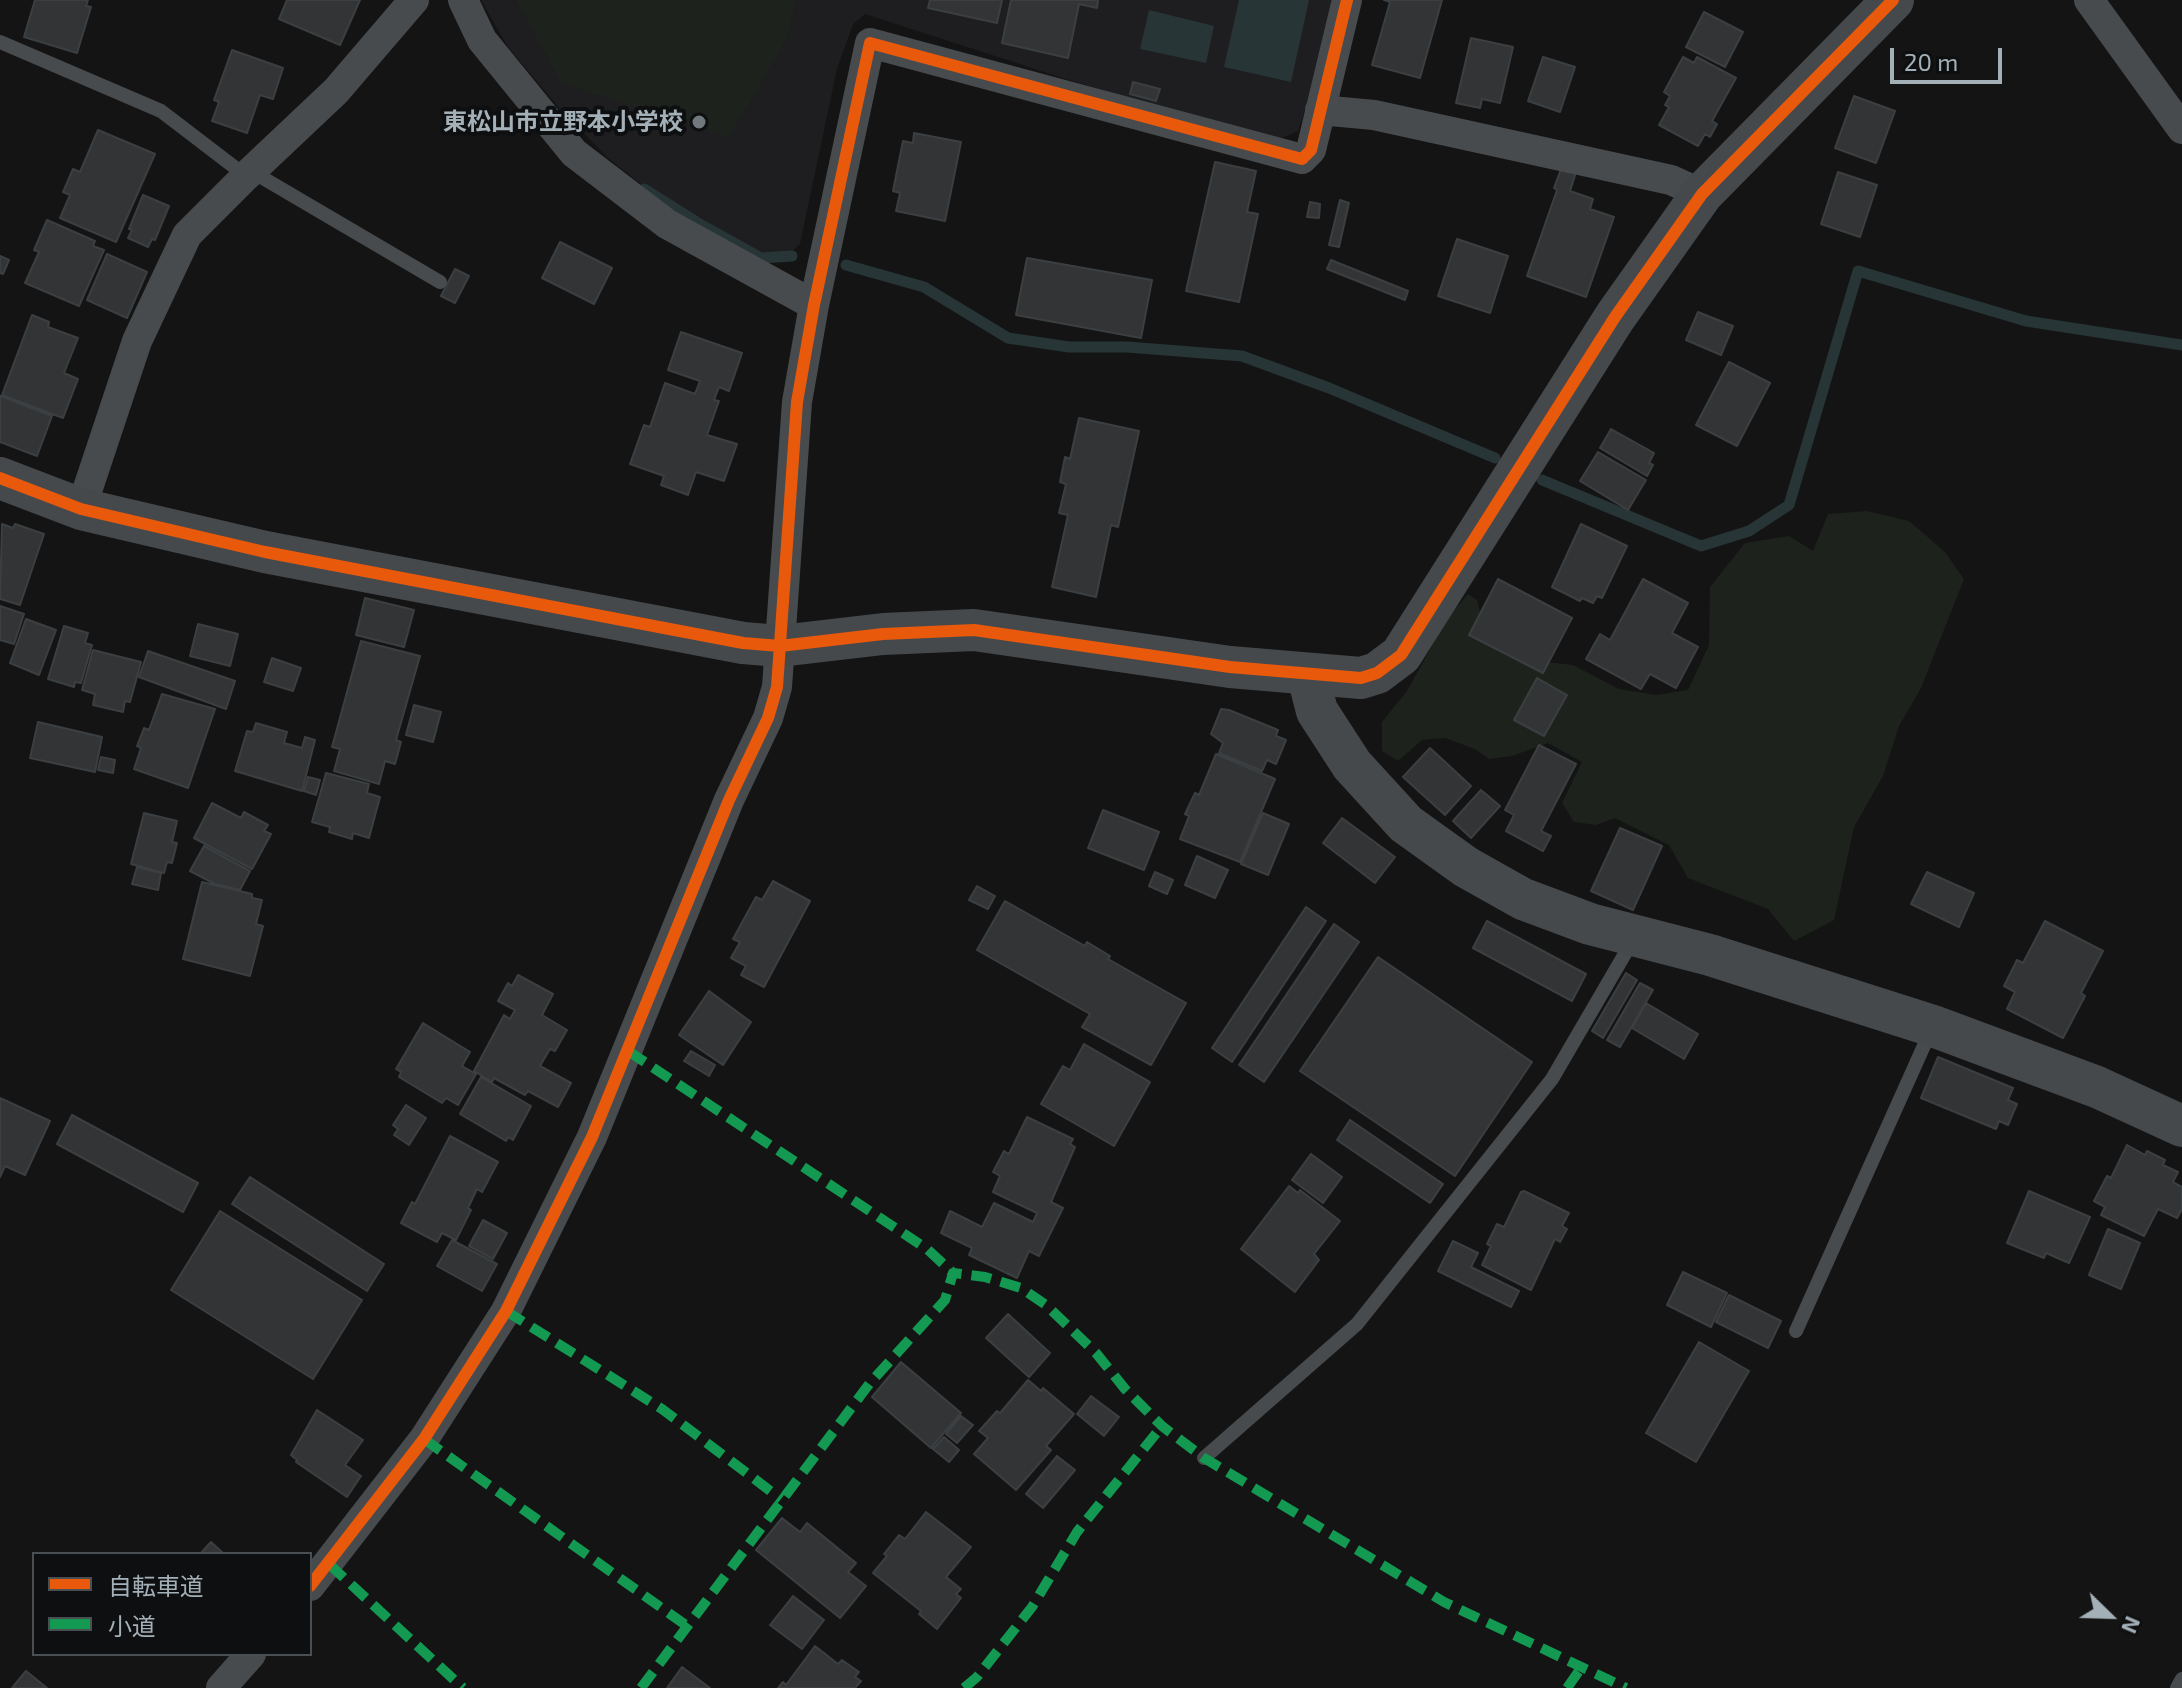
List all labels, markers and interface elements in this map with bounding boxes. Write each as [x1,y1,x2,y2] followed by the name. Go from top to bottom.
[1894,32,2006,82] scale bar
[1904,47,1958,76] text: 20 m
[443,108,683,136] place label: 東松山市立野本小学校
[690,113,708,131] marker: 東松山市立野本小学校
[32,1552,312,1656] legend
[108,1571,204,1600] text: 自転車道
[2070,1576,2150,1656] north arrow
[108,1611,156,1640] text: 小道
[2117,1613,2147,1638] text: N

